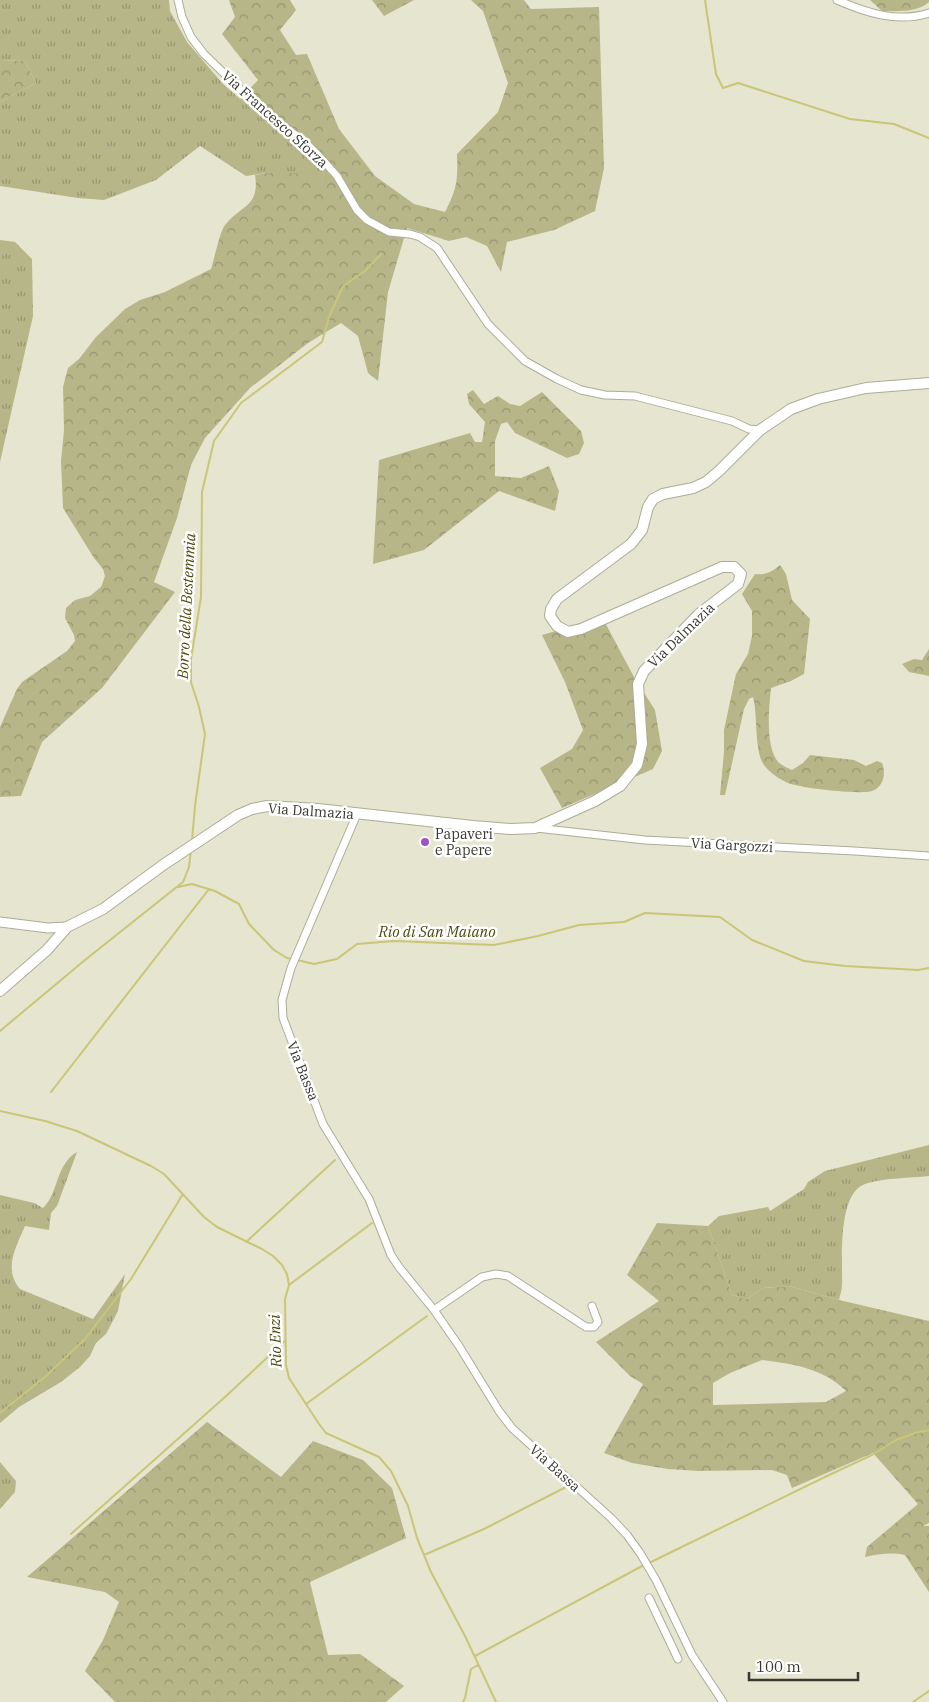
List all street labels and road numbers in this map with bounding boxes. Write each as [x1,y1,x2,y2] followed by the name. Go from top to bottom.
[218,66,332,172] street label: Via Francesco Sforza
[644,598,719,671] street label: Via Dalmazia
[267,799,355,823] street label: Via Dalmazia
[690,834,774,856] street label: Via Gargozzi
[283,1039,323,1104] street label: Via Bassa
[526,1440,585,1496] street label: Via Bassa

